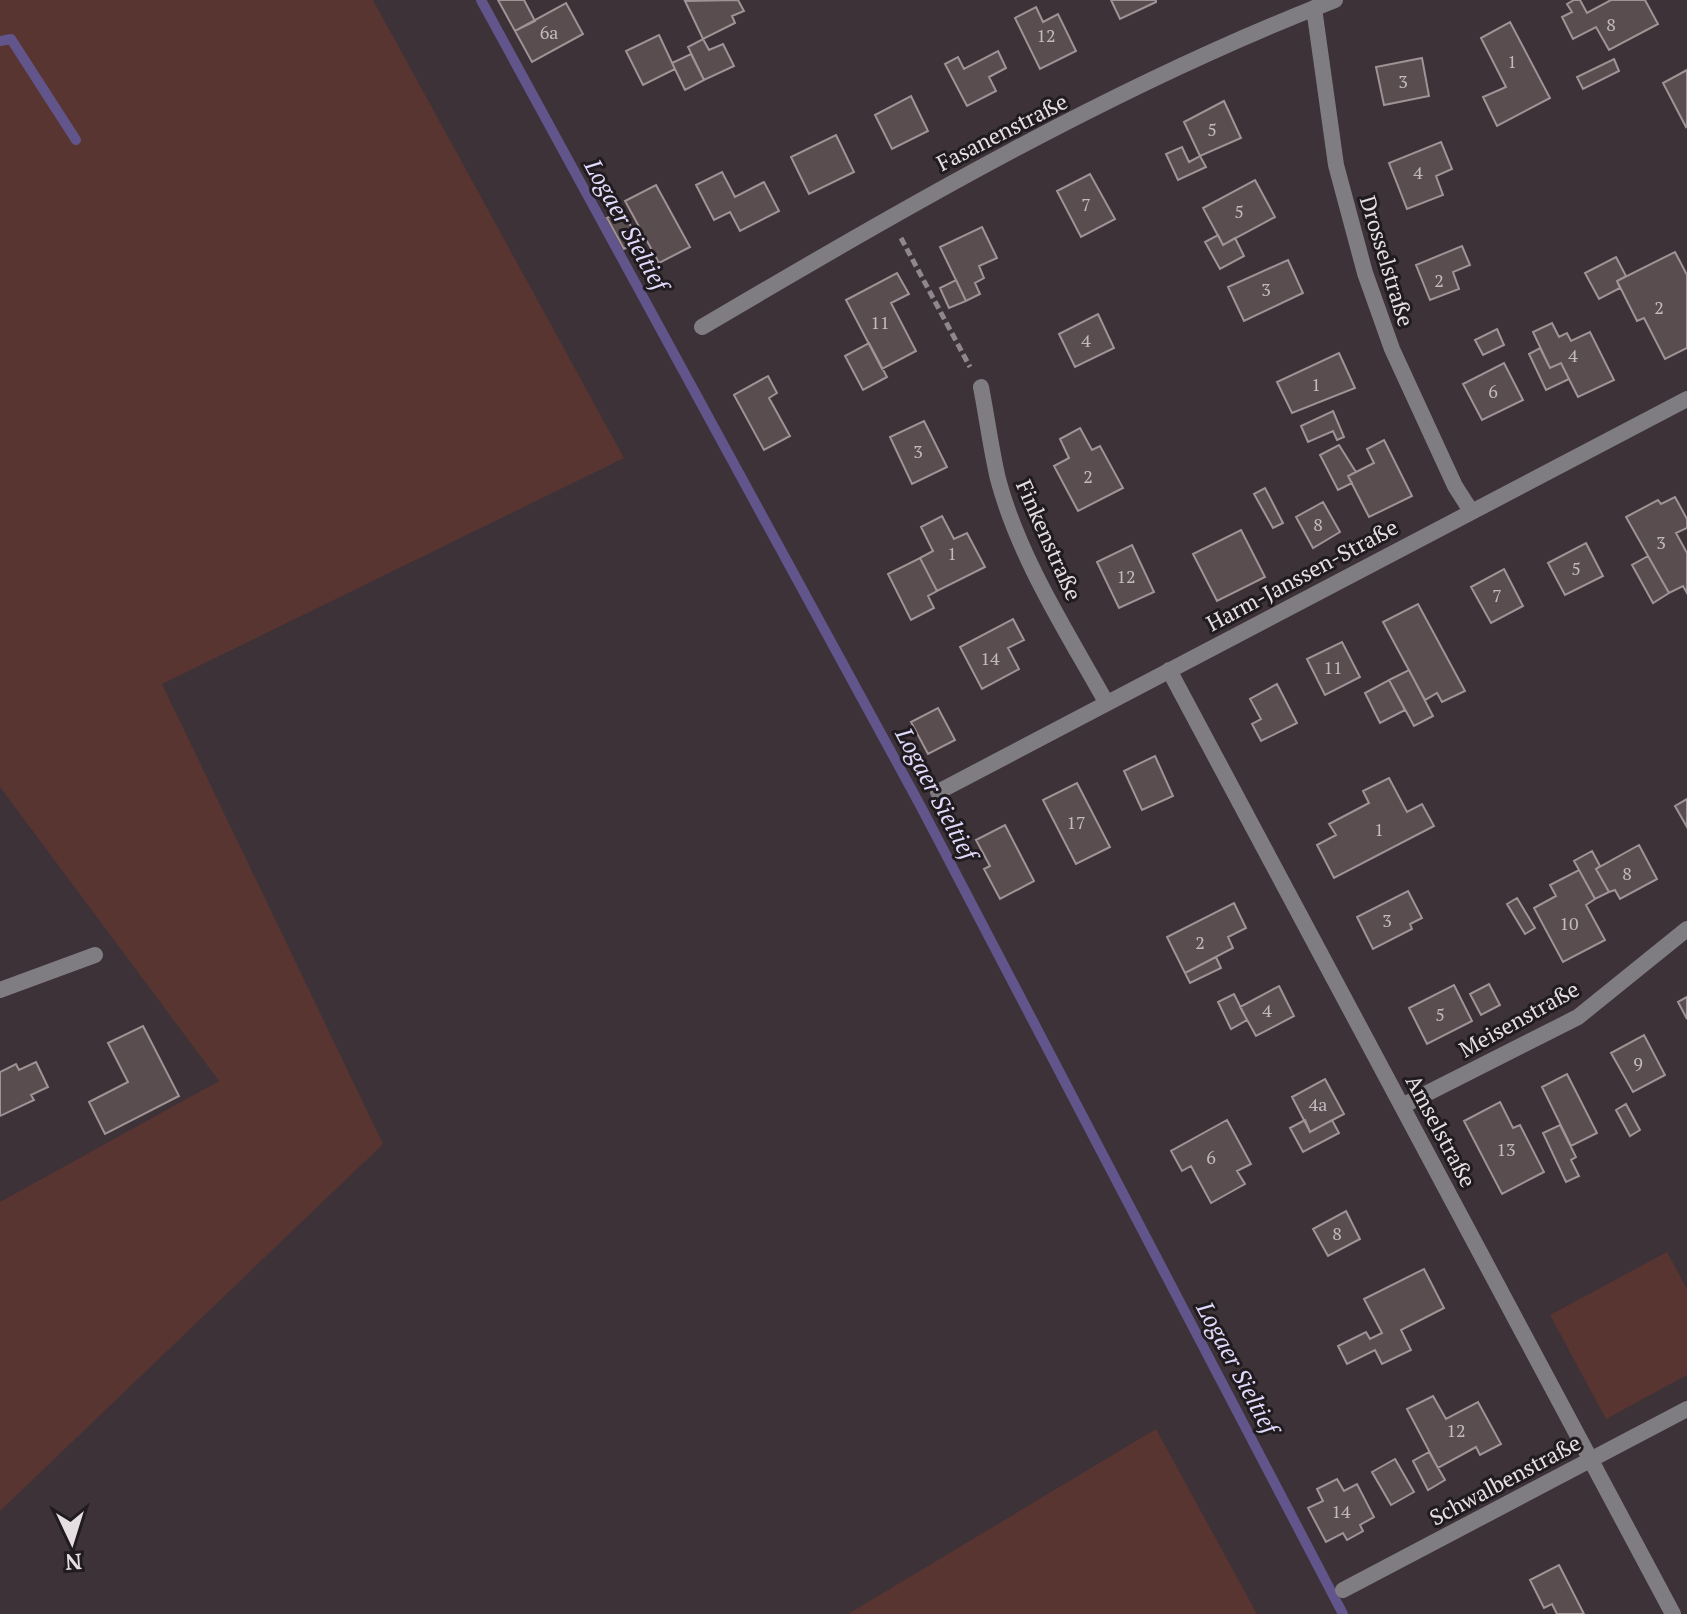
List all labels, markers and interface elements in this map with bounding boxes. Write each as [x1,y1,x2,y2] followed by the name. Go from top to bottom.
[1606,12,1616,36] house number: 8
[540,20,558,44] house number: 6a
[1036,23,1056,47] house number: 12
[1507,49,1517,73] house number: 1
[1398,69,1408,93] house number: 3
[931,86,1072,177] street label: Fasanenstraße
[1207,117,1217,141] house number: 5
[577,152,678,300] water label: Logaer Sieltief
[1413,160,1423,184] house number: 4
[1081,192,1091,216] house number: 7
[1354,192,1421,330] street label: Drosselstraße
[1234,199,1244,223] house number: 5
[1434,268,1444,292] house number: 2
[1261,277,1271,301] house number: 3
[1654,295,1664,319] house number: 2
[870,310,890,334] house number: 11
[1081,328,1091,352] house number: 4
[1568,343,1578,367] house number: 4
[1311,372,1321,396] house number: 1
[1488,379,1498,403] house number: 6
[913,439,923,463] house number: 3
[1083,464,1093,488] house number: 2
[1010,475,1089,605] street label: Finkenstraße
[1201,512,1402,637] street label: Harm-Janssen-Straße
[1313,512,1323,536] house number: 8
[1656,530,1666,554] house number: 3
[947,541,957,565] house number: 1
[1571,556,1581,580] house number: 5
[1116,564,1136,588] house number: 12
[1492,583,1502,607] house number: 7
[980,646,1000,670] house number: 14
[1323,655,1343,679] house number: 11
[888,721,987,869] water label: Logaer Sieltief
[1066,810,1086,834] house number: 17
[1374,817,1384,841] house number: 1
[1622,861,1632,885] house number: 8
[1382,908,1392,932] house number: 3
[1559,911,1579,935] house number: 10
[1195,930,1205,954] house number: 2
[1454,974,1584,1063] street label: Meisenstraße
[1262,998,1272,1022] house number: 4
[1435,1002,1445,1026] house number: 5
[1633,1051,1643,1075] house number: 9
[1400,1069,1483,1192] street label: Amselstraße
[1309,1092,1327,1116] house number: 4a
[1496,1137,1516,1161] house number: 13
[1206,1145,1216,1169] house number: 6
[1332,1221,1342,1245] house number: 8
[1189,1295,1288,1443] water label: Logaer Sieltief
[1446,1418,1466,1442] house number: 12
[1424,1428,1585,1532] street label: Schwalbenstraße
[1331,1499,1351,1523] house number: 14
[32,1502,112,1582] north arrow
[64,1547,83,1578] text: N

